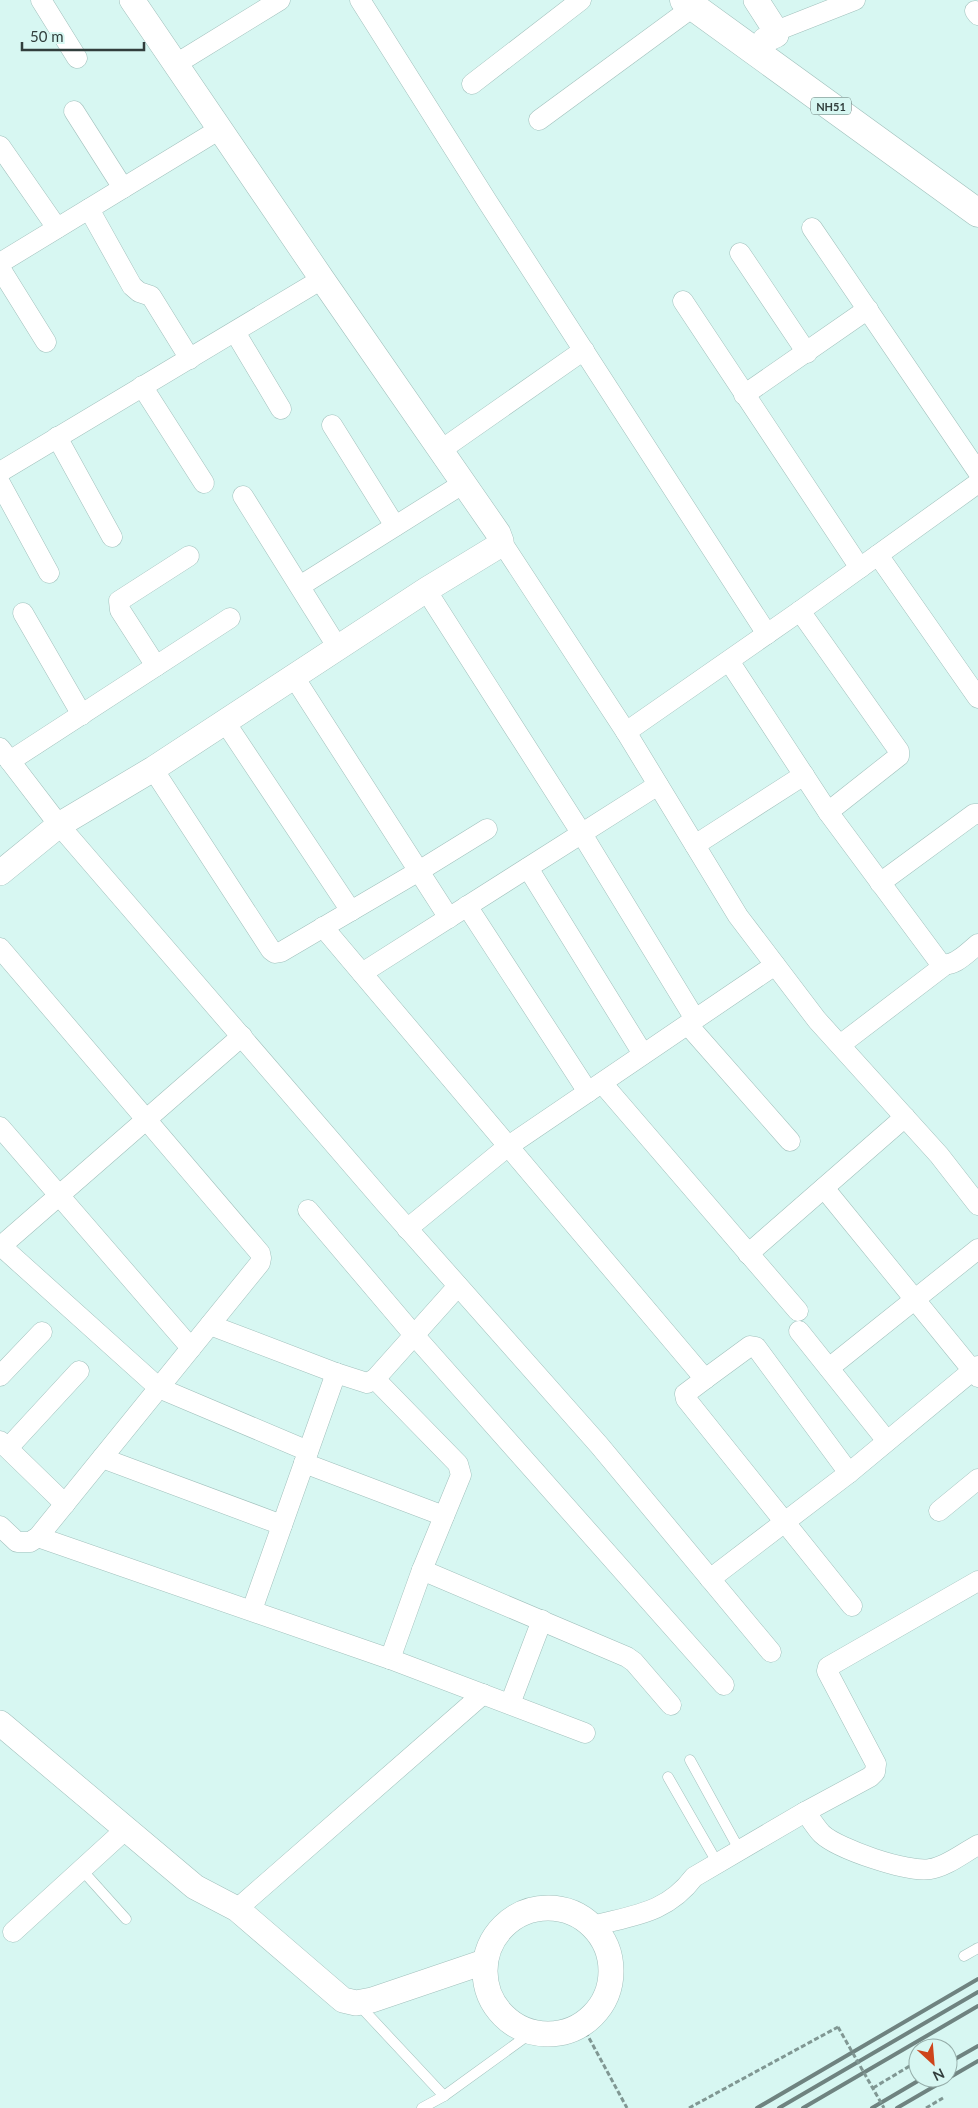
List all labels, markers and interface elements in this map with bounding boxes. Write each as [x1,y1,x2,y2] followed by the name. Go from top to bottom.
[22,20,145,52] scale bar
[30,27,64,45] text: 50 m
[811,98,851,114] road number: NH51
[908,2038,958,2088] north arrow
[930,2065,947,2085] text: N

